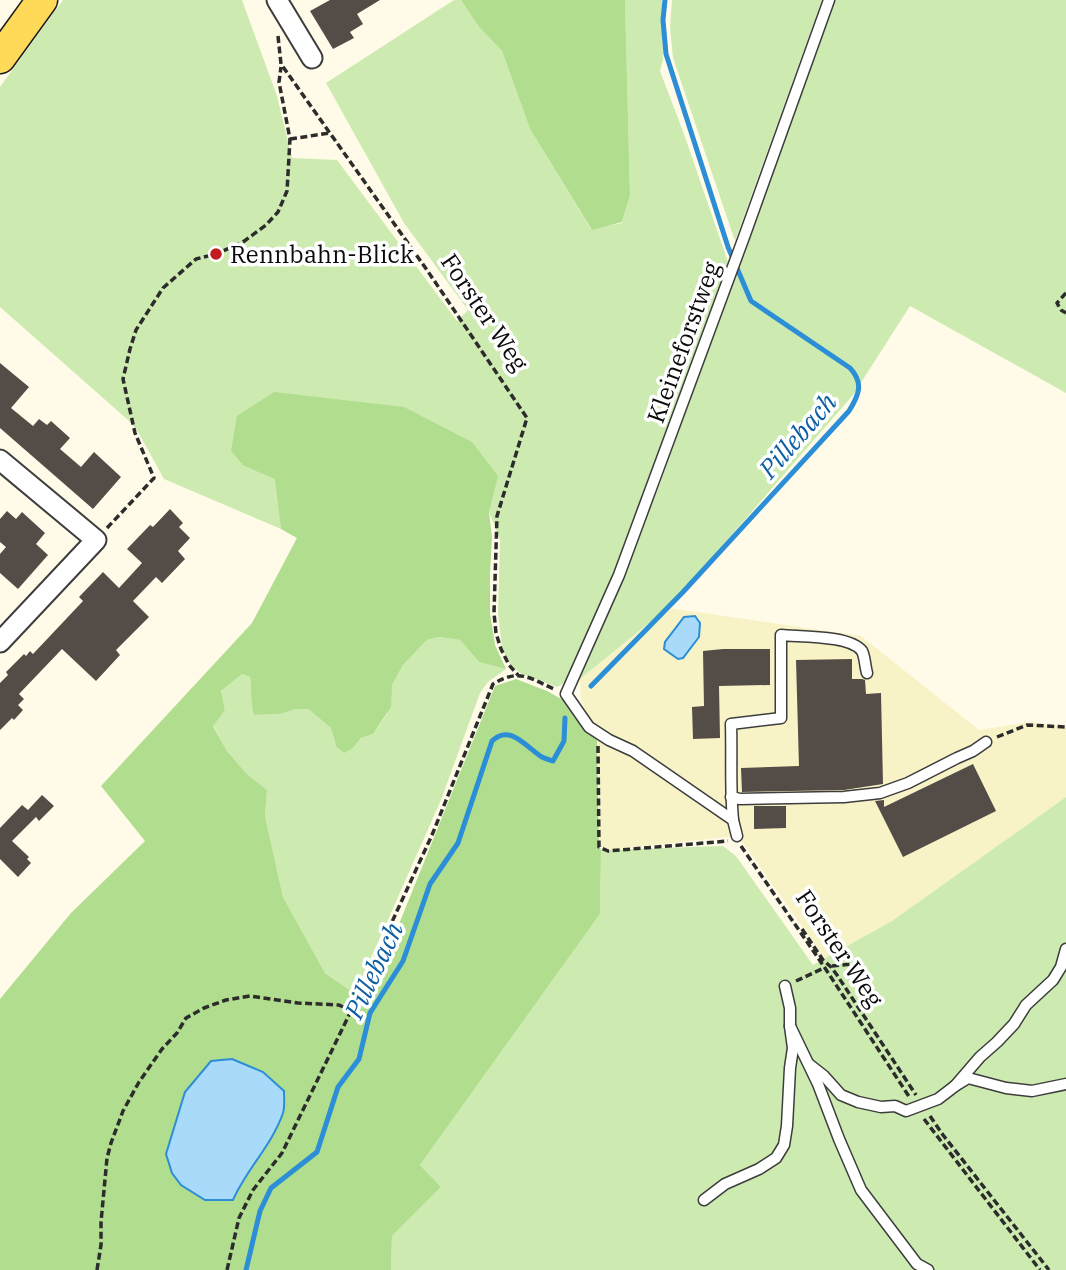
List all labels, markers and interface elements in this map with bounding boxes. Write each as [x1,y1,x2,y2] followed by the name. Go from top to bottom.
[230,238,414,270] place label: Rennbahn-Blick
[208,246,224,262] marker: Rennbahn-Blick
[434,247,536,377] street label: Forster Weg
[639,257,727,427] street label: Kleineforstweg
[750,385,844,486] water label: Pillebach
[789,883,891,1013] street label: Forster Weg
[336,916,410,1025] water label: Pillebach

